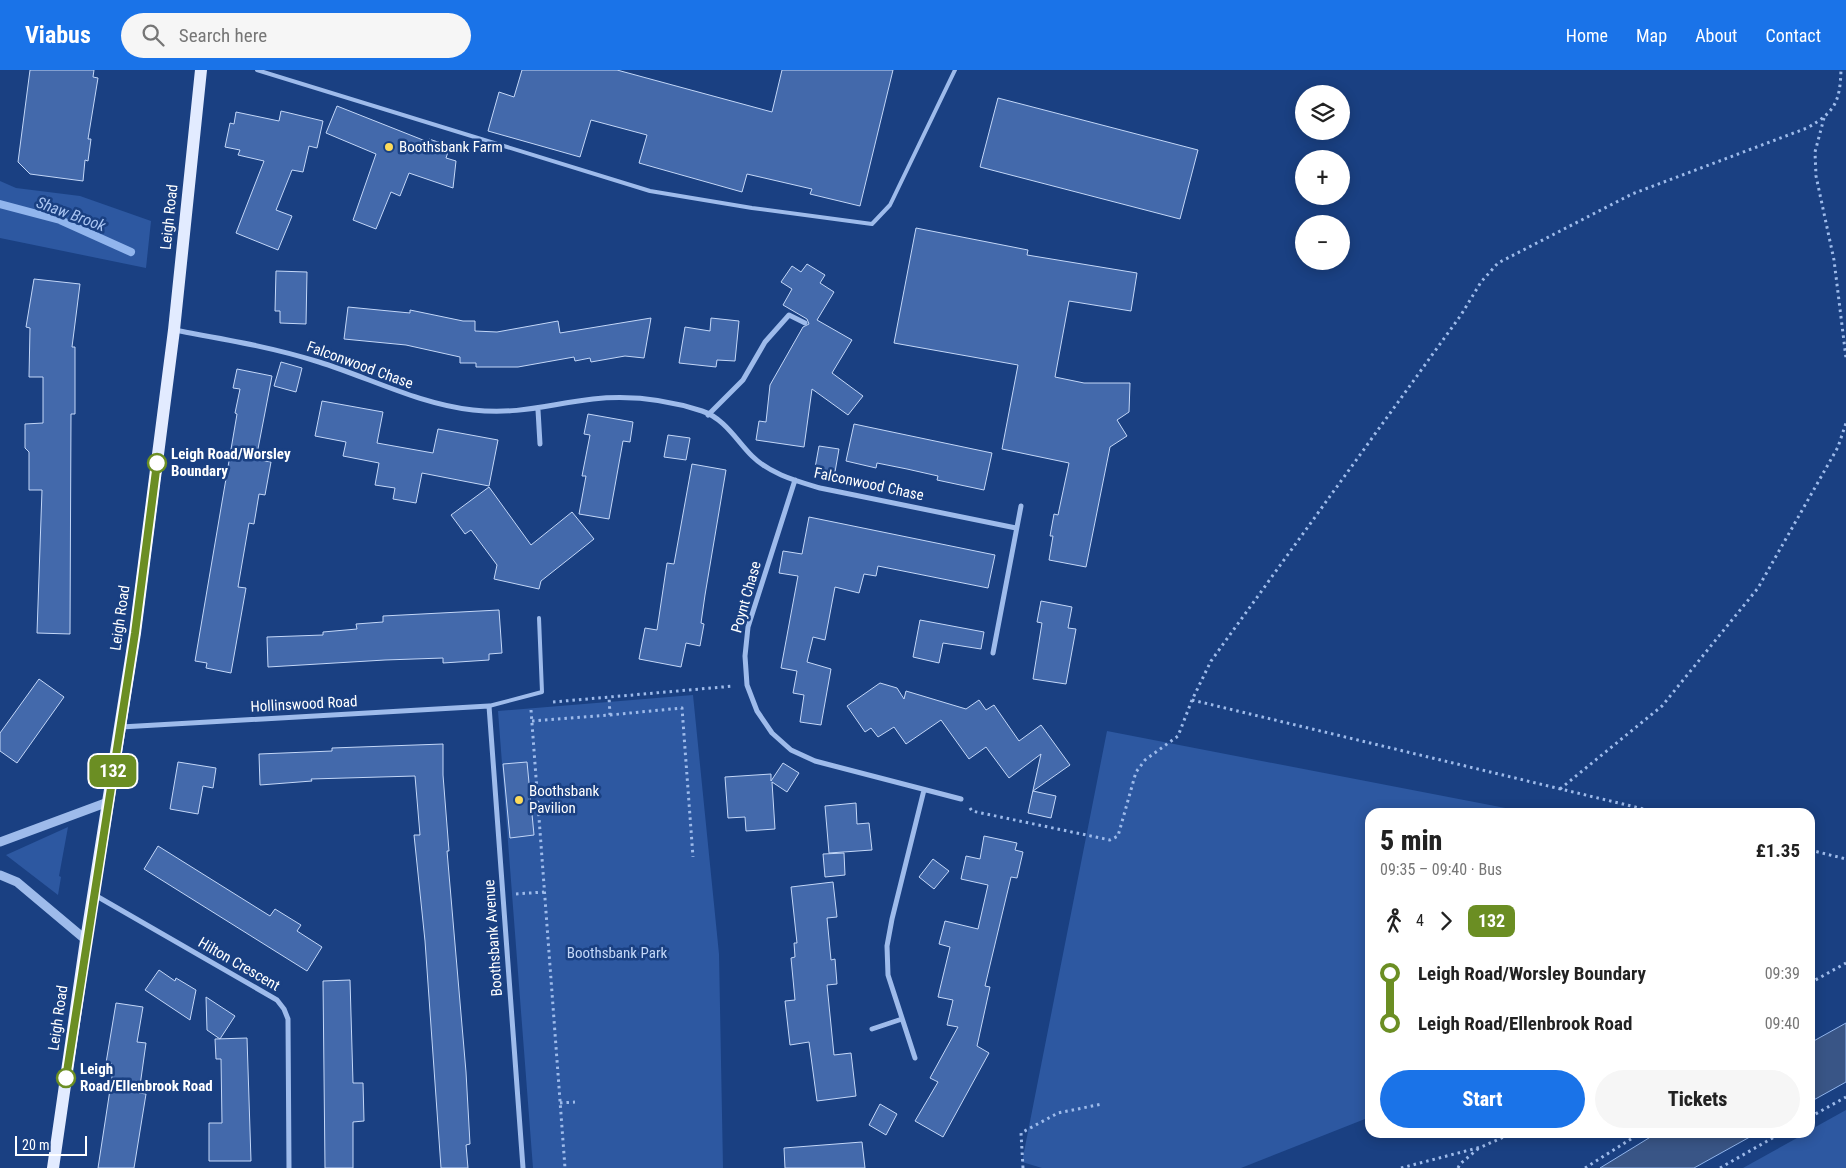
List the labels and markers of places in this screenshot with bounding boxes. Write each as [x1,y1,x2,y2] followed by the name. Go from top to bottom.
[399,138,503,156] place label: Boothsbank Farm
[383,141,395,153] marker: Boothsbank Farm
[171,445,291,480] place label: Leigh Road/Worsley Boundary
[147,453,167,473] marker: Leigh Road/Worsley Boundary
[529,782,600,817] place label: Boothsbank Pavilion
[513,794,525,806] marker: Boothsbank Pavilion
[80,1060,213,1095] place label: Leigh Road/Ellenbrook Road
[56,1068,76,1088] marker: Leigh Road/Ellenbrook Road

